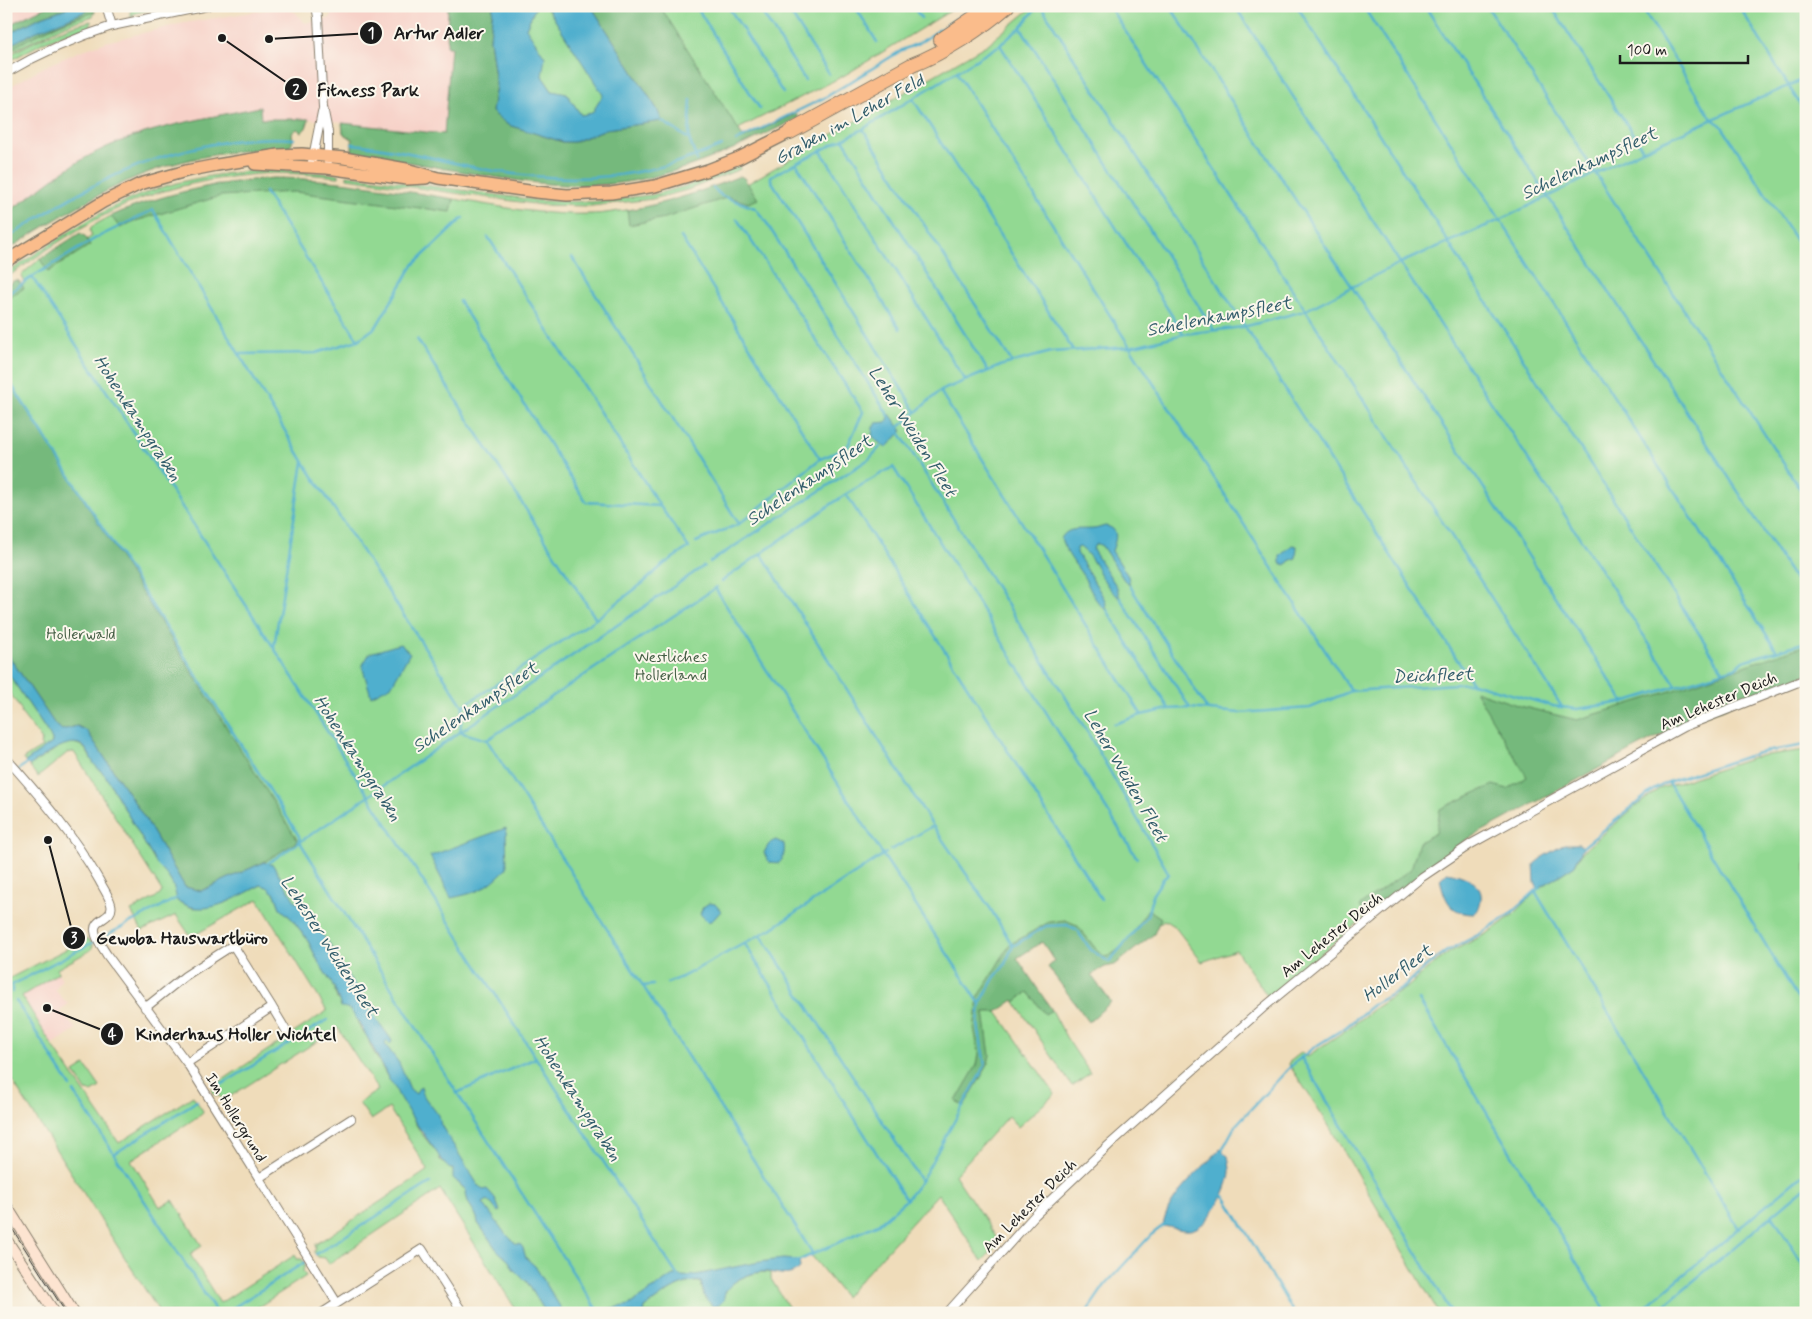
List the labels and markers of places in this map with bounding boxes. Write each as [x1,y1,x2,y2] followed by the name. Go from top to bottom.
[358,16,494,49] callout: Artur Adler
[283,73,427,106] callout: Fitness Park
[61,922,278,955] callout: Gewoba Hauswartbüro
[100,1017,347,1050] callout: Kinderhaus Holler Wichtel

